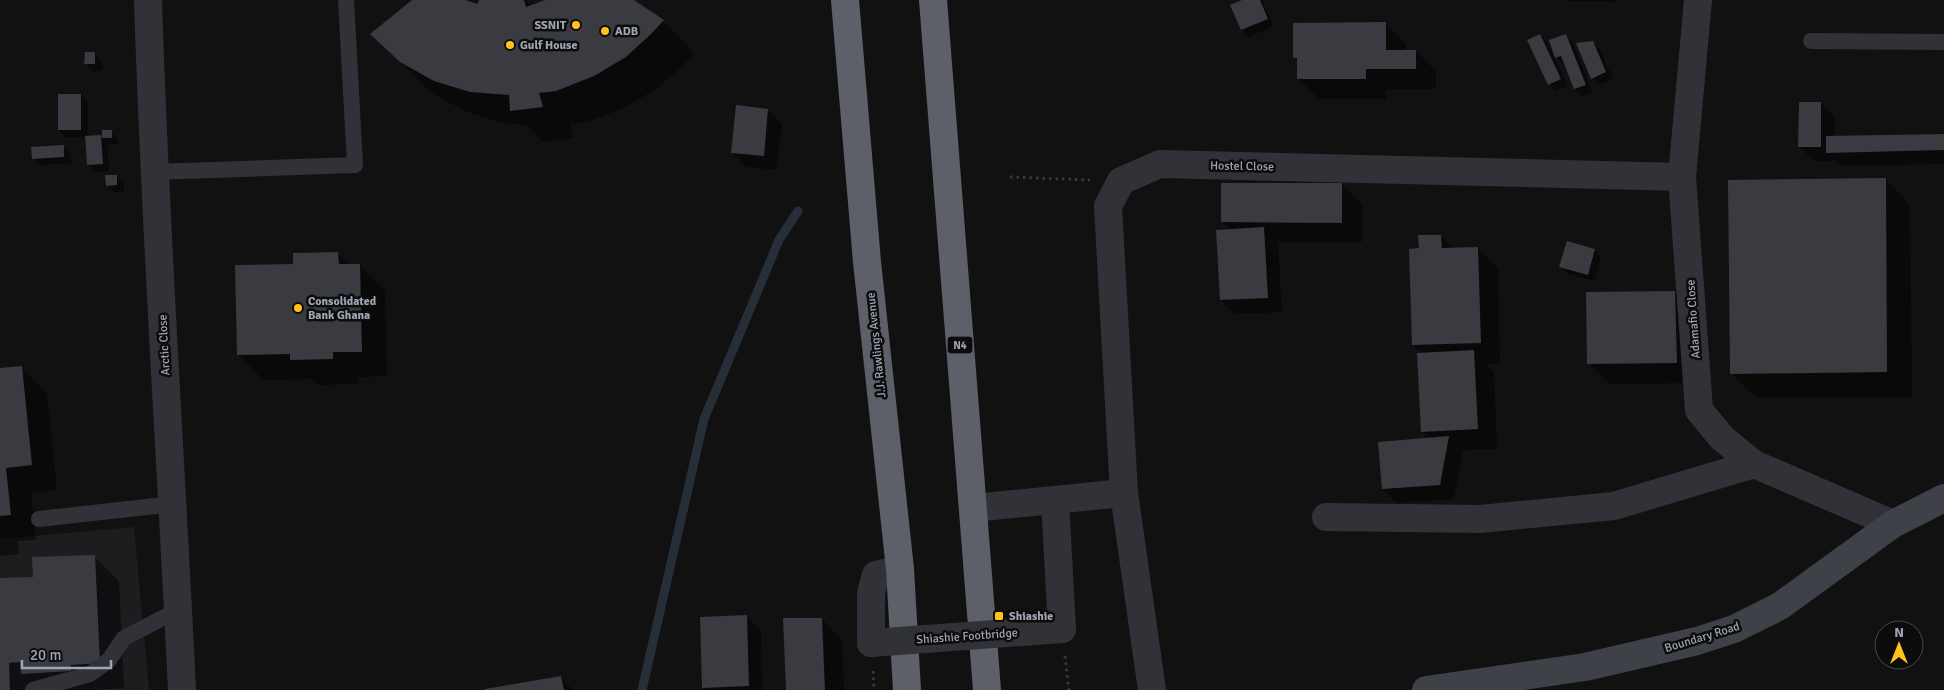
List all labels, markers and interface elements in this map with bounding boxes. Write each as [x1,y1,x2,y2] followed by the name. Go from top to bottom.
[534,18,567,33] place label: SSNIT
[570,19,582,31] marker: SSNIT
[615,24,638,39] place label: ADB
[599,25,611,37] marker: ADB
[520,38,577,53] place label: Gulf House
[504,39,516,51] marker: Gulf House
[1210,158,1274,175] street label: Hostel Close
[1683,279,1704,359] street label: Adamafio Close
[864,292,889,398] street label: J.J. Rawlings Avenue
[308,294,377,323] place label: Consolidated Bank Ghana
[292,302,304,314] marker: Consolidated Bank Ghana
[155,314,174,376] street label: Arctic Close
[948,336,972,354] road number: N4
[1009,609,1053,624] place label: Shiashie
[993,610,1005,622] marker: Shiashie
[1663,619,1742,656] street label: Boundary Road
[1874,620,1924,670] north arrow
[1894,624,1904,641] text: N
[916,625,1018,648] street label: Shiashie Footbridge
[22,638,111,670] scale bar
[30,646,61,664] text: 20 m

